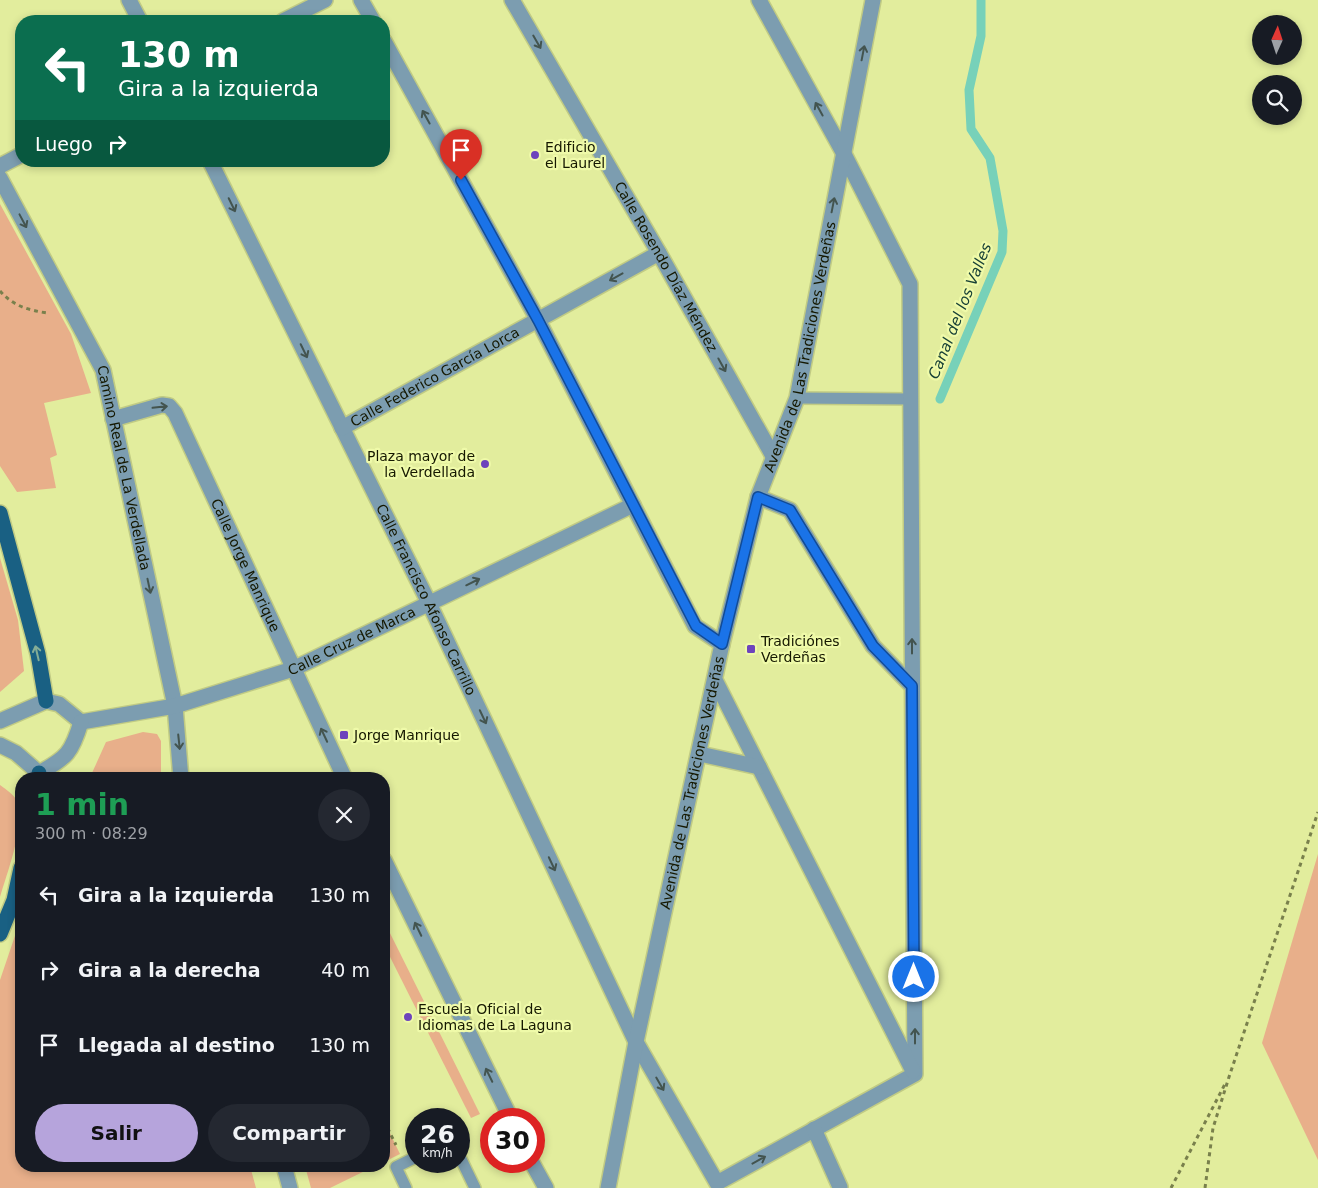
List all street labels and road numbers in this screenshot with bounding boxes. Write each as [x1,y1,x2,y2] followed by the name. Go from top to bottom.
[611,179,721,355] street label: Calle Rosendo Díaz Méndez
[761,220,839,474] street label: Avenida de Las Tradiciones Verdeñas
[348,324,522,430] street label: Calle Federico García Lorca
[94,364,154,572] street label: Camino Real de La Verdellada
[208,496,283,634] street label: Calle Jorge Manrique
[373,501,479,698] street label: Calle Francisco Afonso Carrillo
[286,603,418,678] street label: Calle Cruz de Marca
[657,655,727,911] street label: Avenida de Las Tradiciones Verdeñas

